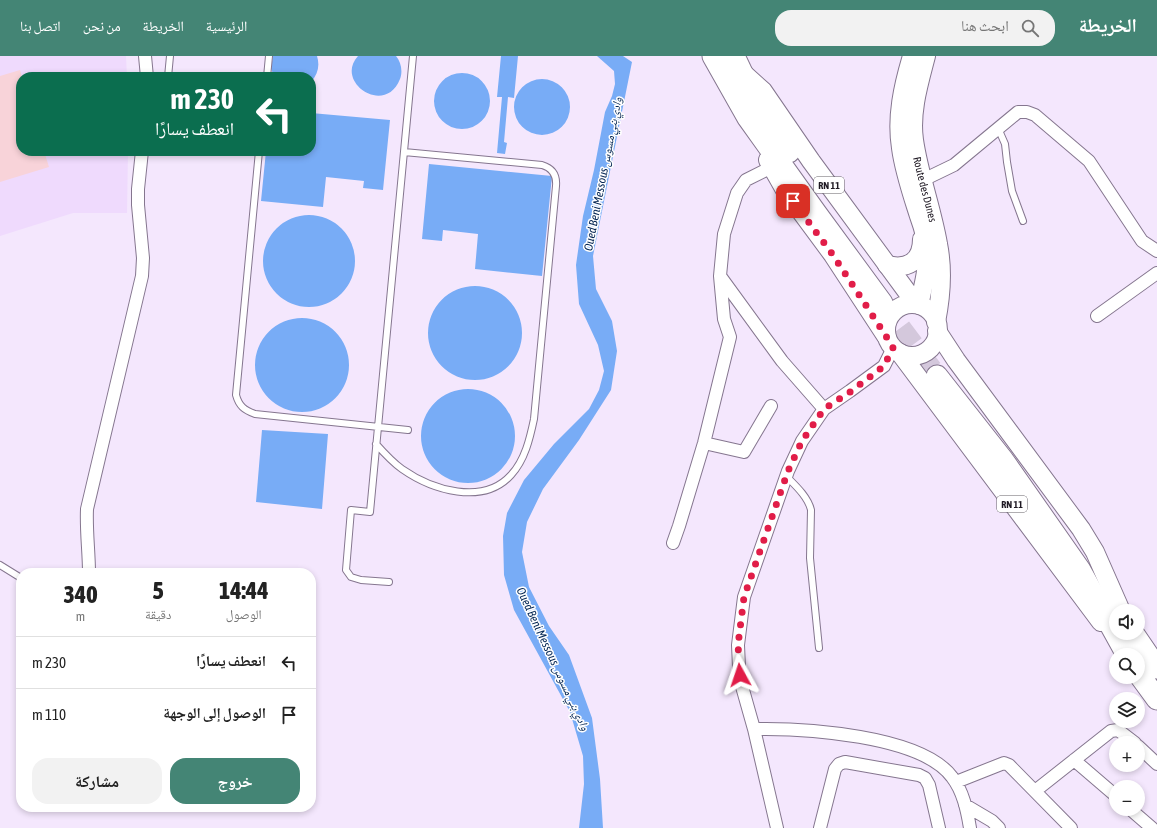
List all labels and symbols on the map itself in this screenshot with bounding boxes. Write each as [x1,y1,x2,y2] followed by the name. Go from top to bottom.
[581,96,628,253] water label: Oued Beni Messous وادي بني مسوس
[911,156,939,223] street label: Route des Dunes
[814,177,844,193] road number: RN 11
[776,184,810,218] pin
[997,496,1027,512] road number: RN 11
[511,585,593,734] water label: Oued Beni Messous وادي بني مسوس
[719,654,761,696] position arrow

